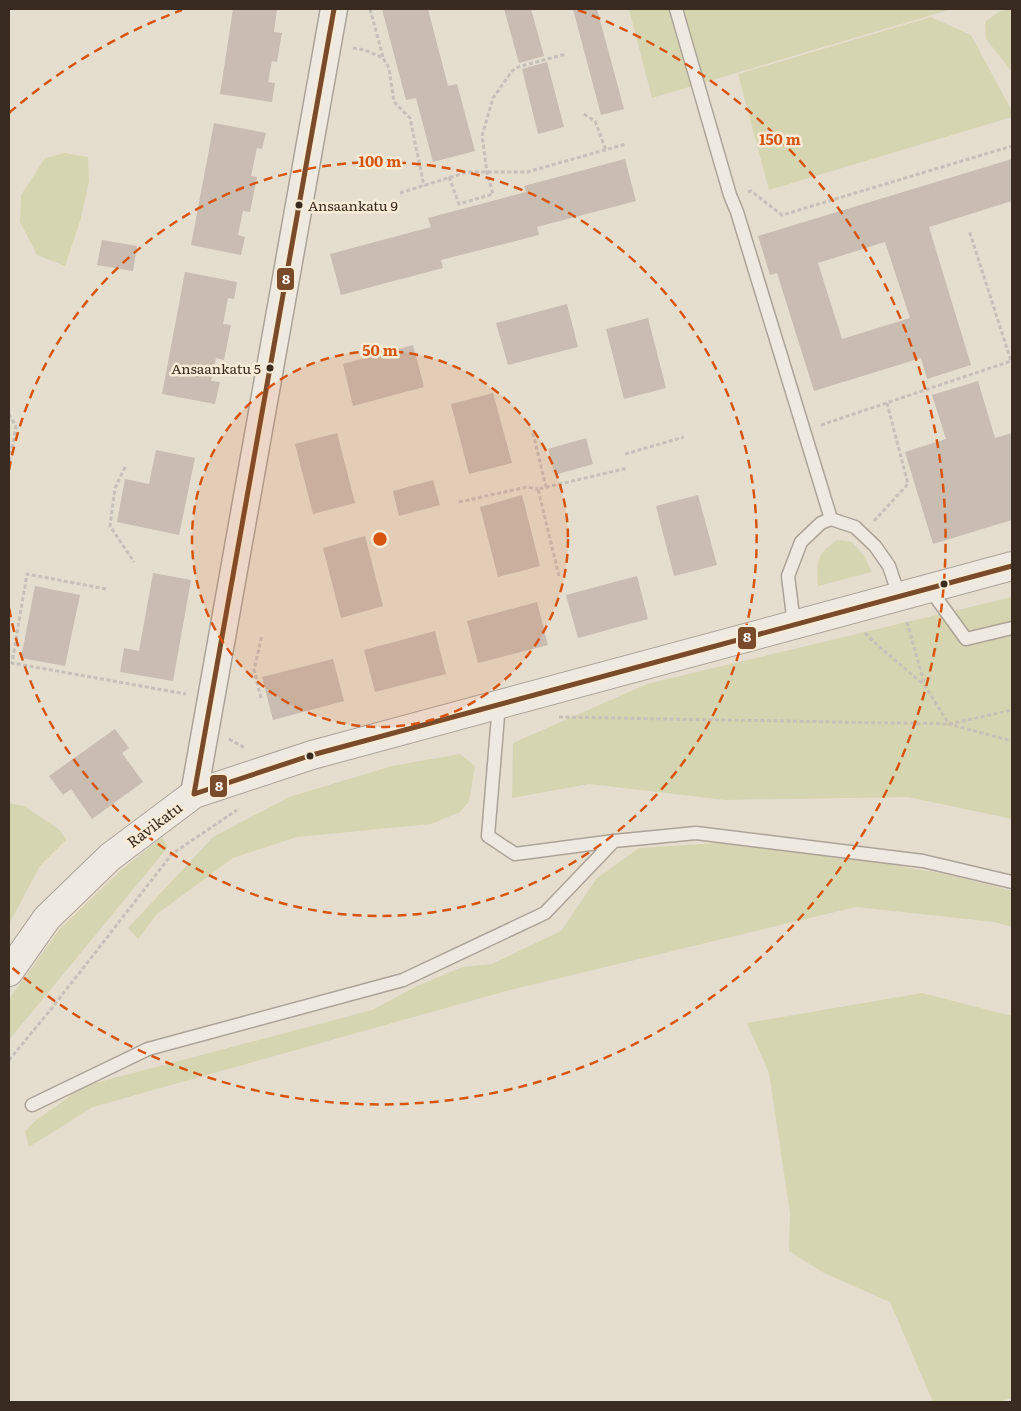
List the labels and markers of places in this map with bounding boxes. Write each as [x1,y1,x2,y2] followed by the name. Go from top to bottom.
[308,195,398,215] place label: Ansaankatu 9
[294,200,304,210] marker: Ansaankatu 9
[171,358,261,378] place label: Ansaankatu 5
[265,363,275,373] marker: Ansaankatu 5
[371,530,389,548] centre of rings
[939,579,949,589] unlabelled marker
[305,751,315,761] unlabelled marker

